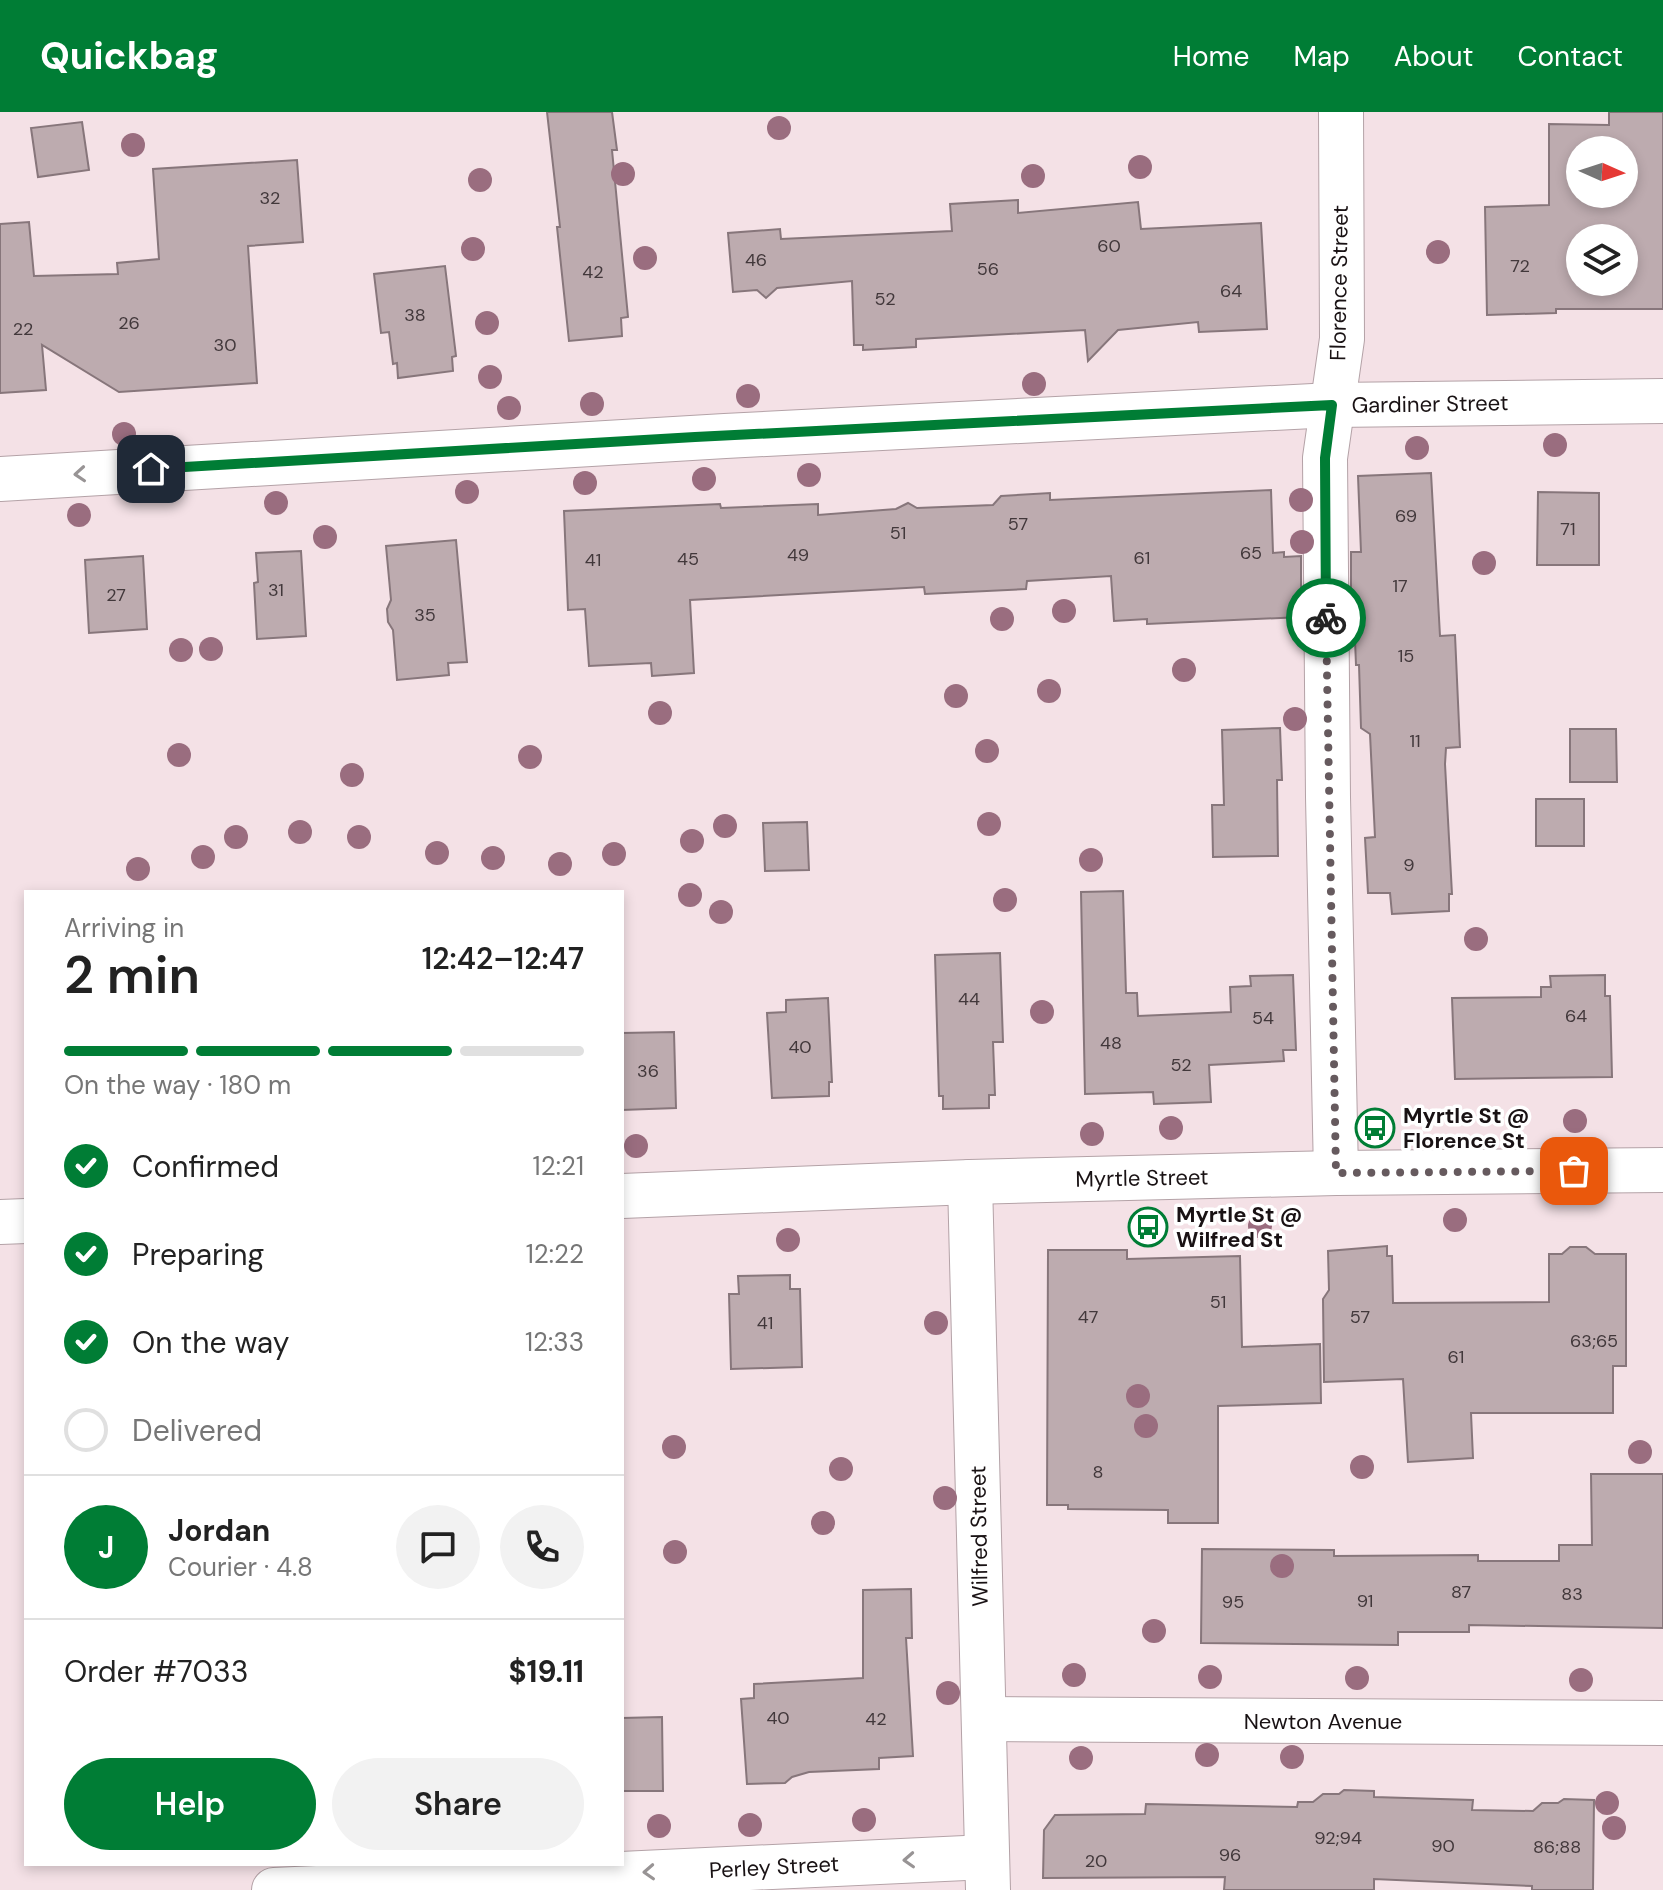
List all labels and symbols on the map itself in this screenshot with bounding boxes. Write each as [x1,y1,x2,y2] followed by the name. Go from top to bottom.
[1566,136,1638,208] north arrow
[259,186,281,210] house number: 32
[1323,205,1355,361] street label: Florence Street
[1097,234,1121,258] house number: 60
[745,248,767,272] house number: 46
[1510,254,1530,278] house number: 72
[977,257,999,281] house number: 56
[582,260,604,284] house number: 42
[1220,279,1242,303] house number: 64
[874,287,896,311] house number: 52
[404,303,426,327] house number: 38
[118,311,140,335] house number: 26
[13,317,33,341] house number: 22
[214,333,236,357] house number: 30
[1351,388,1509,420] street label: Gardiner Street
[117,435,185,503] pin
[73,465,86,482] one-way arrow
[1395,504,1417,528] house number: 69
[1008,512,1028,536] house number: 57
[1560,517,1576,541] house number: 71
[890,521,906,545] house number: 51
[1240,541,1262,565] house number: 65
[787,543,809,567] house number: 49
[1134,546,1150,570] house number: 61
[677,547,699,571] house number: 45
[585,548,601,572] house number: 41
[1392,574,1408,598] house number: 17
[268,578,284,602] house number: 31
[1286,578,1366,658] courier
[106,583,126,607] house number: 27
[414,603,436,627] house number: 35
[1398,644,1414,668] house number: 15
[1409,729,1421,753] house number: 11
[1403,853,1415,877] house number: 9
[958,987,980,1011] house number: 44
[1565,1004,1587,1028] house number: 64
[1252,1006,1274,1030] house number: 54
[1100,1031,1122,1055] house number: 48
[788,1035,812,1059] house number: 40
[1170,1053,1192,1077] house number: 52
[637,1059,659,1083] house number: 36
[1403,1101,1530,1155] place label: Myrtle St @ Florence St
[1354,1107,1396,1149] bus stop icon: Myrtle St @ Florence St
[1540,1137,1608,1205] pin
[1075,1162,1209,1194] street label: Myrtle Street
[1176,1200,1303,1254] place label: Myrtle St @ Wilfred St
[1127,1206,1169,1248] bus stop icon: Myrtle St @ Wilfred St
[1210,1290,1226,1314] house number: 51
[1078,1305,1098,1329] house number: 47
[1350,1305,1370,1329] house number: 57
[757,1311,773,1335] house number: 41
[1570,1329,1618,1353] house number: 63;65
[1448,1345,1464,1369] house number: 61
[1093,1460,1103,1484] house number: 8
[963,1465,995,1607] street label: Wilfred Street
[1451,1580,1471,1604] house number: 87
[1561,1582,1583,1606] house number: 83
[1357,1589,1373,1613] house number: 91
[1222,1590,1244,1614] house number: 95
[766,1706,790,1730] house number: 40
[865,1707,887,1731] house number: 42
[1244,1707,1402,1736] street label: Newton Avenue
[1314,1826,1362,1850] house number: 92;94
[1431,1834,1455,1858] house number: 90
[1533,1835,1581,1859] house number: 86;88
[1219,1843,1241,1867] house number: 96
[708,1849,840,1885] street label: Perley Street
[1085,1849,1107,1873] house number: 20
[902,1852,915,1869] one-way arrow
[642,1864,655,1881] one-way arrow

